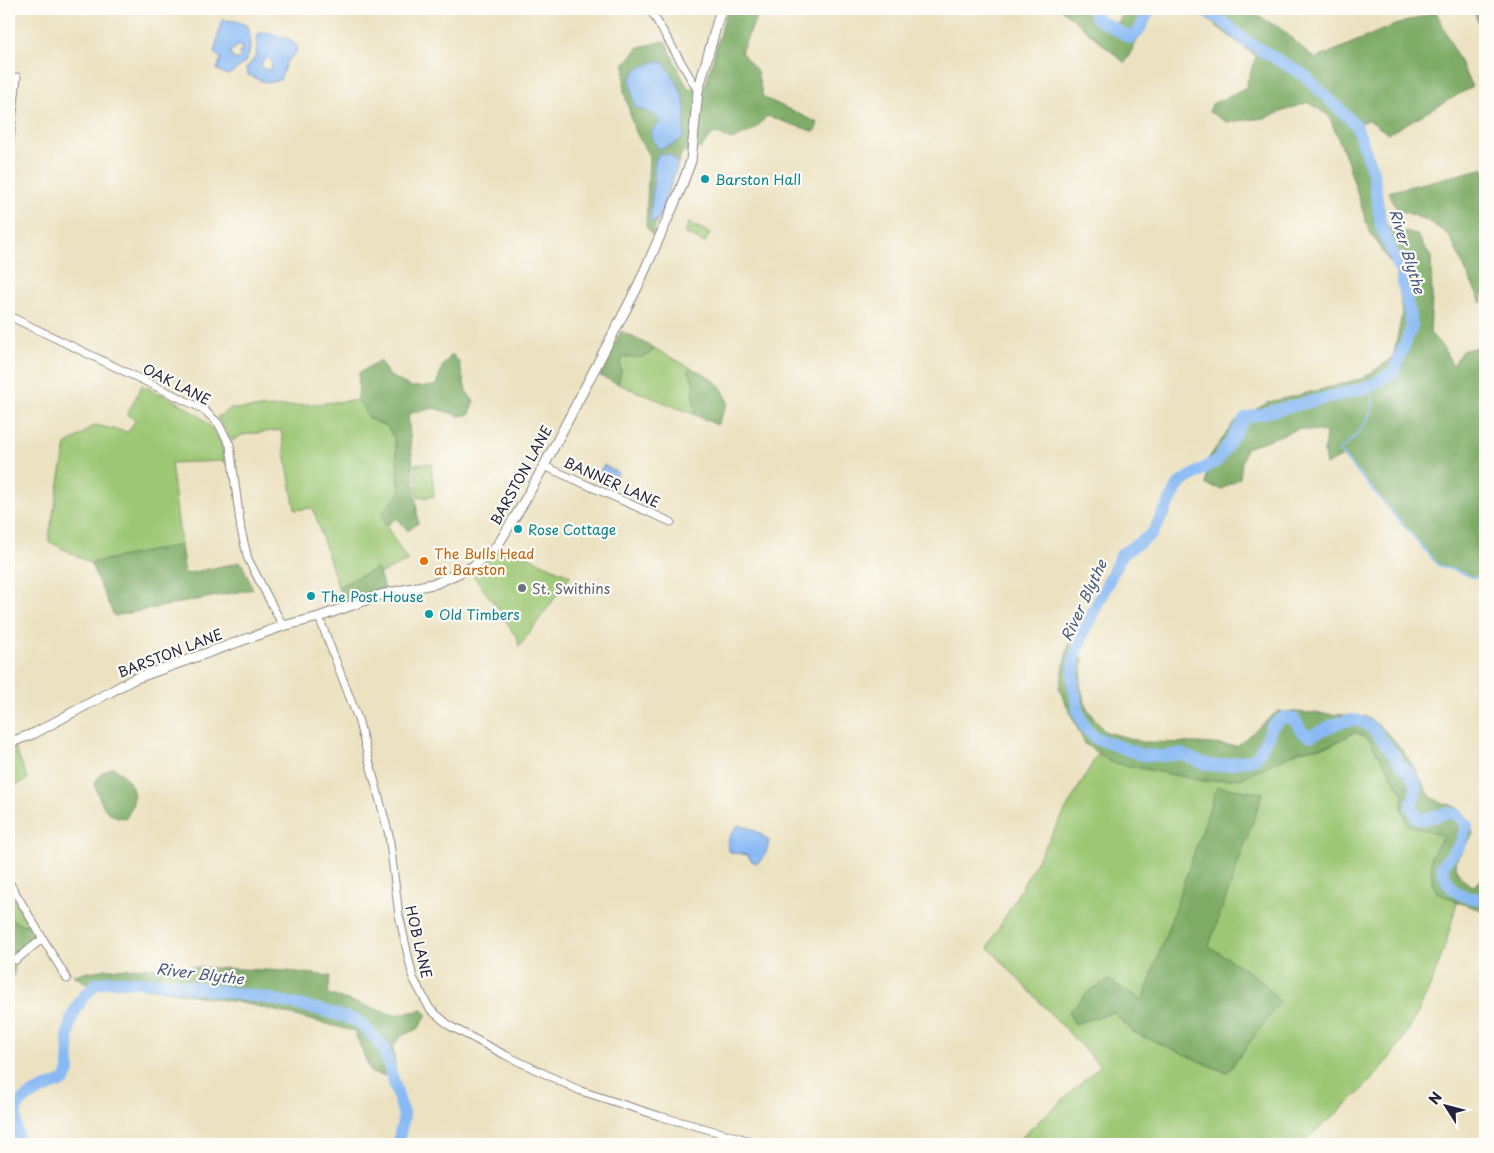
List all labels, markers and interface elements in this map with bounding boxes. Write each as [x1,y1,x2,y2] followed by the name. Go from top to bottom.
[715,169,801,190] place label: Barston Hall
[699,173,711,185] marker: Barston Hall
[1384,206,1432,297] water label: River Blythe
[139,358,215,410] street label: OAK LANE
[485,421,557,529] street label: BARSTON LANE
[560,451,664,513] street label: BANNER LANE
[528,519,616,540] place label: Rose Cottage
[512,523,524,535] marker: Rose Cottage
[434,543,535,580] place label: The Bulls Head at Barston
[1054,554,1112,645] water label: River Blythe
[418,555,430,567] marker: The Bulls Head at Barston
[532,578,610,599] place label: St. Swithins
[516,582,528,594] marker: St. Swithins
[321,586,424,607] place label: The Post House
[305,590,317,602] marker: The Post House
[439,604,520,625] place label: Old Timbers
[423,608,435,620] marker: Old Timbers
[114,623,226,683] street label: BARSTON LANE
[400,904,438,980] street label: HOB LANE
[155,956,246,990] water label: River Blythe
[1422,1080,1472,1130] north arrow
[1423,1087,1447,1109] text: N

